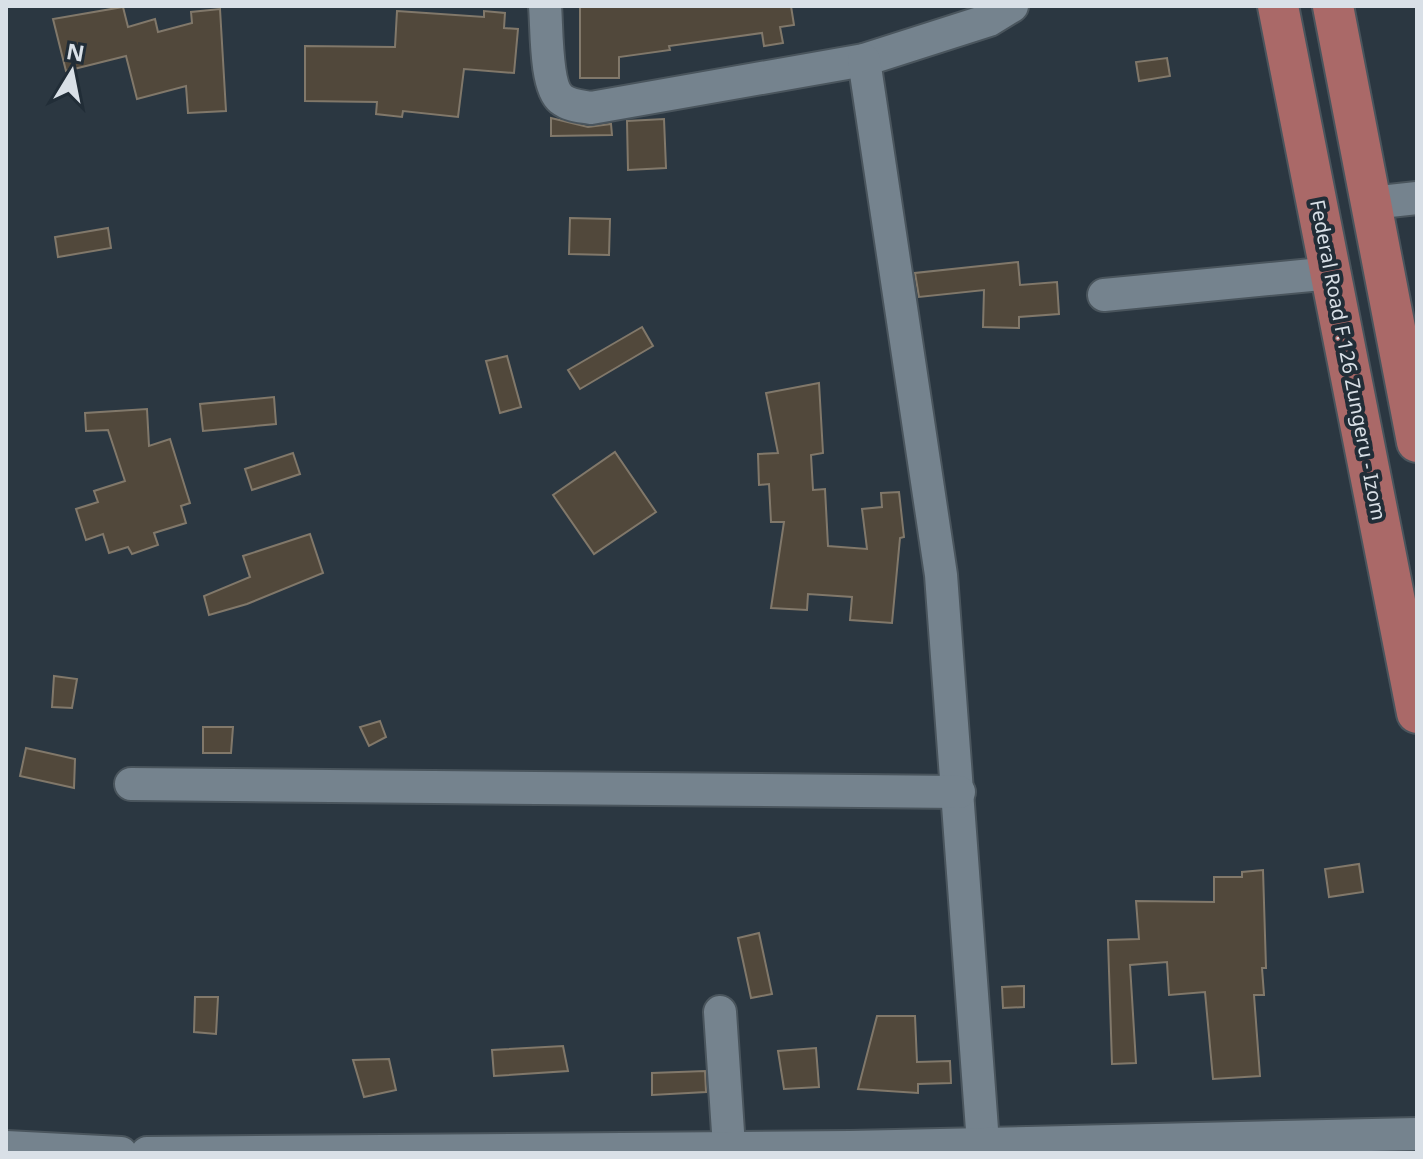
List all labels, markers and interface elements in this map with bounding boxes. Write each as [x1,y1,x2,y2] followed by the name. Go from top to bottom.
[32,32,112,112] north arrow
[64,35,87,68] text: N
[1304,197,1393,523] street label: Federal Road F.126 Zungeru - Izom

